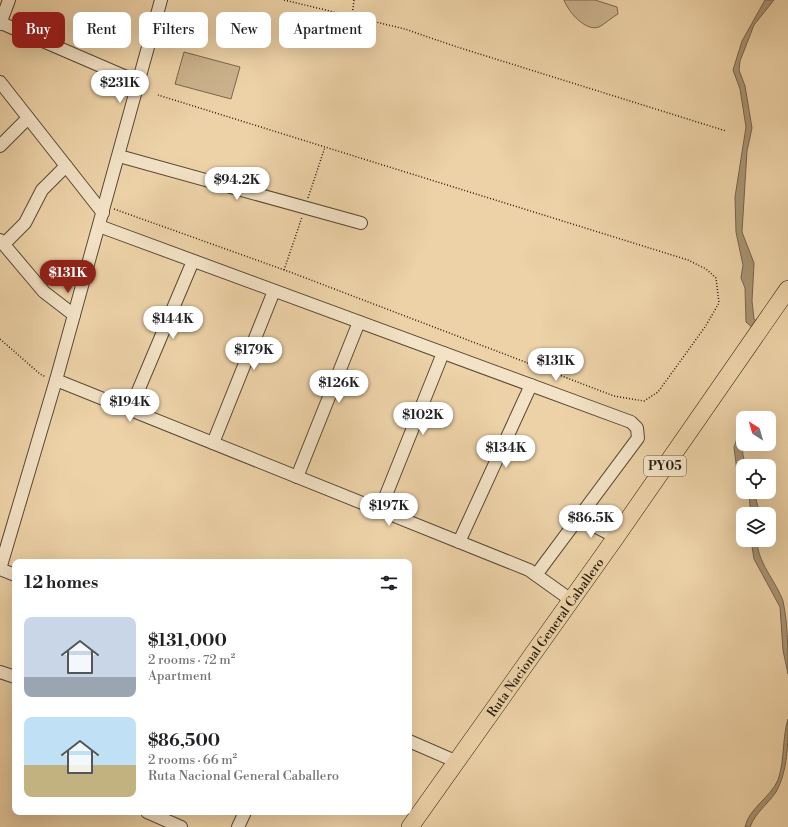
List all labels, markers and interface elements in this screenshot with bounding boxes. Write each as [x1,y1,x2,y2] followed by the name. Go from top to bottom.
[12,12,65,48] chip: Buy
[73,12,131,48] chip: Rent
[139,12,208,48] chip: Filters
[216,12,271,48] chip: New
[279,12,376,48] chip: Apartment
[92,70,148,104] pin: $231K
[100,75,140,91] text: $231K
[204,167,270,201] pin: $94.2K
[214,172,260,188] text: $94.2K
[40,260,96,294] pin: $131K
[49,265,87,281] text: $131K
[145,306,201,340] pin: $144K
[152,311,194,327] text: $144K
[226,337,282,371] pin: $179K
[234,342,274,358] text: $179K
[528,348,584,382] pin: $131K
[537,353,575,369] text: $131K
[311,370,367,404] pin: $126K
[318,375,360,391] text: $126K
[102,389,158,423] pin: $194K
[109,394,151,410] text: $194K
[395,402,451,436] pin: $102K
[402,407,444,423] text: $102K
[736,411,776,451] north arrow
[736,411,776,547] map controls
[478,435,534,469] pin: $134K
[485,440,527,456] text: $134K
[644,456,686,476] road number: PY05
[736,459,776,499] button: locate
[361,493,417,527] pin: $197K
[369,498,409,514] text: $197K
[558,505,624,539] pin: $86.5K
[736,507,776,547] button: layers
[568,510,614,526] text: $86.5K
[484,555,608,720] street label: Ruta Nacional General Caballero
[24,572,98,594] text: 12 homes
[378,572,400,594] icon: filters
[148,630,227,652] text: $131,000
[56,633,104,681] icon: home
[148,652,235,668] text: 2 rooms · 72 m²
[148,668,212,684] text: Apartment
[148,730,220,752] text: $86,500
[56,733,104,781] icon: home
[148,752,237,768] text: 2 rooms · 66 m²
[148,768,339,784] text: Ruta Nacional General Caballero

